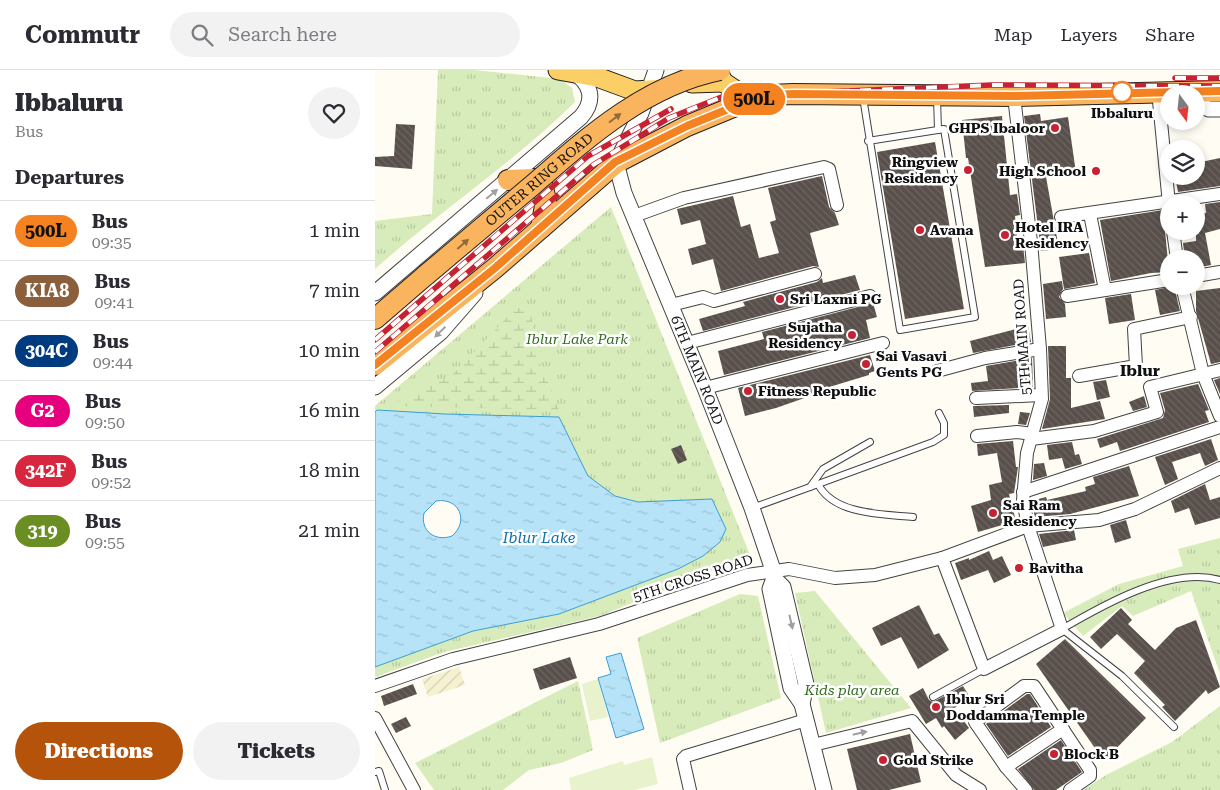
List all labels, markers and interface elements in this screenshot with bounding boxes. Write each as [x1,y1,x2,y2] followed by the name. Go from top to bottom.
[170,12,520,57] search box
[25,21,140,49] text: Commutr
[188,21,216,49] icon: search
[228,23,337,46] text: Search here
[994,24,1033,45] text: Map
[1061,24,1117,45] text: Layers
[1145,24,1195,45] text: Share
[1111,81,1133,103] marker: Ibbaluru
[719,83,789,115] line badge: 500L
[1160,85,1205,130] north arrow
[1160,85,1205,295] map controls
[308,87,360,139] button: heart
[733,88,775,109] text: 500L
[15,89,123,117] text: Ibbaluru
[1091,105,1153,121] place label: Ibbaluru
[608,112,621,123] one-way arrow
[948,120,1046,136] place label: GHPS Ibaloor
[15,122,43,141] text: Bus
[1049,122,1061,134] marker: GHPS Ibaloor
[482,129,596,229] street label: OUTER RING ROAD
[1160,140,1205,185] button: layers
[884,154,959,186] place label: Ringview Residency
[999,163,1086,179] place label: High School
[962,164,974,176] marker: Ringview Residency
[1090,165,1102,177] marker: High School
[15,166,124,189] text: Departures
[486,188,499,199] one-way arrow
[1160,195,1205,240] button: +
[92,210,128,233] text: Bus
[309,219,360,242] text: 1 min
[1015,219,1089,251] place label: Hotel IRA Residency
[25,220,67,241] text: 500L
[930,222,974,238] place label: Avana
[914,224,926,236] marker: Avana
[999,229,1011,241] marker: Hotel IRA Residency
[92,233,132,252] text: 09:35
[457,238,470,249] one-way arrow
[1160,250,1205,295] button: −
[94,270,130,293] text: Bus
[1010,278,1034,396] street label: 5TH MAIN ROAD
[309,279,360,302] text: 7 min
[25,280,69,301] text: KIA8
[790,291,882,307] place label: Sri Laxmi PG
[94,293,134,312] text: 09:41
[774,293,786,305] marker: Sri Laxmi PG
[668,313,727,427] street label: 6TH MAIN ROAD
[768,319,843,351] place label: Sujatha Residency
[435,326,447,338] one-way arrow
[846,329,858,341] marker: Sujatha Residency
[93,330,129,353] text: Bus
[525,331,628,347] park label: Iblur Lake Park
[298,339,360,362] text: 10 min
[25,340,68,361] text: 304C
[876,348,947,380] place label: Sai Vasavi Gents PG
[93,353,133,372] text: 09:44
[860,358,872,370] marker: Sai Vasavi Gents PG
[1120,361,1160,380] district label: Iblur
[758,383,876,399] place label: Fitness Republic
[742,385,754,397] marker: Fitness Republic
[85,390,121,413] text: Bus
[298,399,360,422] text: 16 min
[31,400,54,421] text: G2
[85,413,125,432] text: 09:50
[91,450,127,473] text: Bus
[298,459,360,482] text: 18 min
[25,460,66,481] text: 342F
[91,473,131,492] text: 09:52
[1003,497,1077,529] place label: Sai Ram Residency
[987,507,999,519] marker: Sai Ram Residency
[85,510,121,533] text: Bus
[298,519,360,542] text: 21 min
[27,520,58,541] text: 319
[502,529,576,547] water label: Iblur Lake
[85,533,125,552] text: 09:55
[631,551,755,605] street label: 5TH CROSS ROAD
[1029,560,1084,576] place label: Bavitha
[1013,562,1025,574] marker: Bavitha
[787,615,795,630] one-way arrow
[804,682,899,698] park label: Kids play area
[946,691,1085,723] place label: Iblur Sri Doddamma Temple
[930,701,942,713] marker: Iblur Sri Doddamma Temple
[15,722,183,780] button: Directions
[193,722,360,780] button: Tickets
[853,729,868,737] one-way arrow
[1064,746,1119,762] place label: Block B
[1048,748,1060,760] marker: Block B
[893,752,973,768] place label: Gold Strike
[877,754,889,766] marker: Gold Strike

